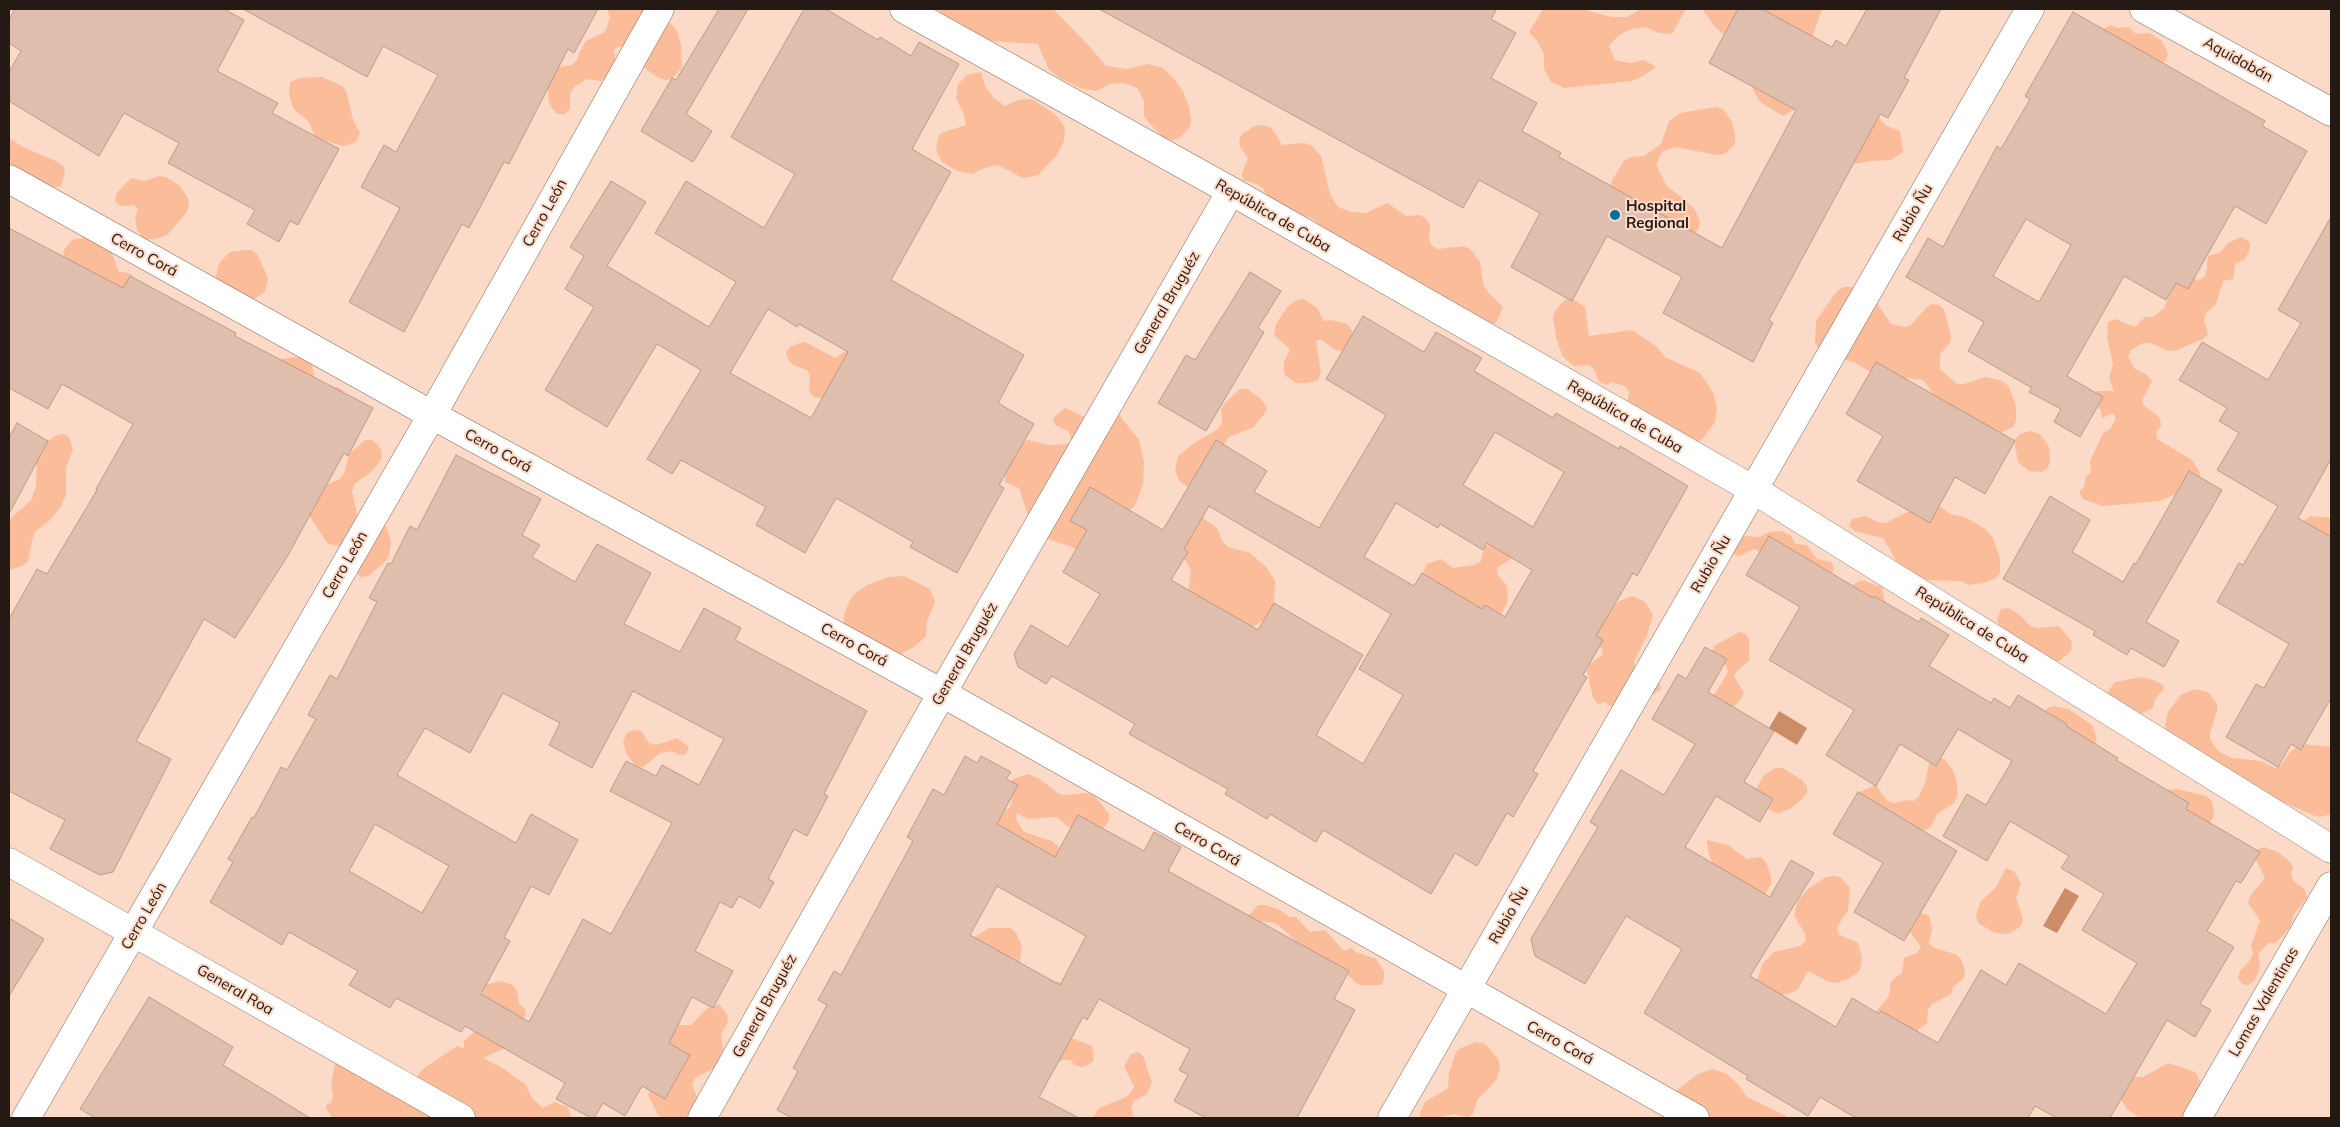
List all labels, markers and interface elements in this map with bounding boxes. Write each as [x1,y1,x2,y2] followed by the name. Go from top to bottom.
[2200,33,2276,87] street label: Aquidabán
[519,176,571,250] street label: Cerro León
[1212,176,1334,256] street label: República de Cuba
[1889,181,1937,245] street label: Rubio Ñu
[1626,197,1689,232] place label: Hospital Regional
[1608,208,1622,222] marker: Hospital Regional
[107,229,181,281] street label: Cerro Corá
[1130,248,1204,358] street label: General Bruguéz
[1564,377,1686,457] street label: República de Cuba
[461,425,535,477] street label: Cerro Corá
[319,528,371,602] street label: Cerro León
[1687,532,1735,596] street label: Rubio Ñu
[1912,583,2032,667] street label: República de Cuba
[928,599,1002,709] street label: General Bruguéz
[817,619,891,671] street label: Cerro Corá
[1170,818,1244,870] street label: Cerro Corá
[118,879,170,953] street label: Cerro León
[1485,883,1533,947] street label: Rubio Ñu
[2225,944,2303,1060] street label: Lomas Valentinas
[729,951,801,1061] street label: General Bruguéz
[193,961,277,1019] street label: General Roa
[1523,1017,1597,1069] street label: Cerro Corá

